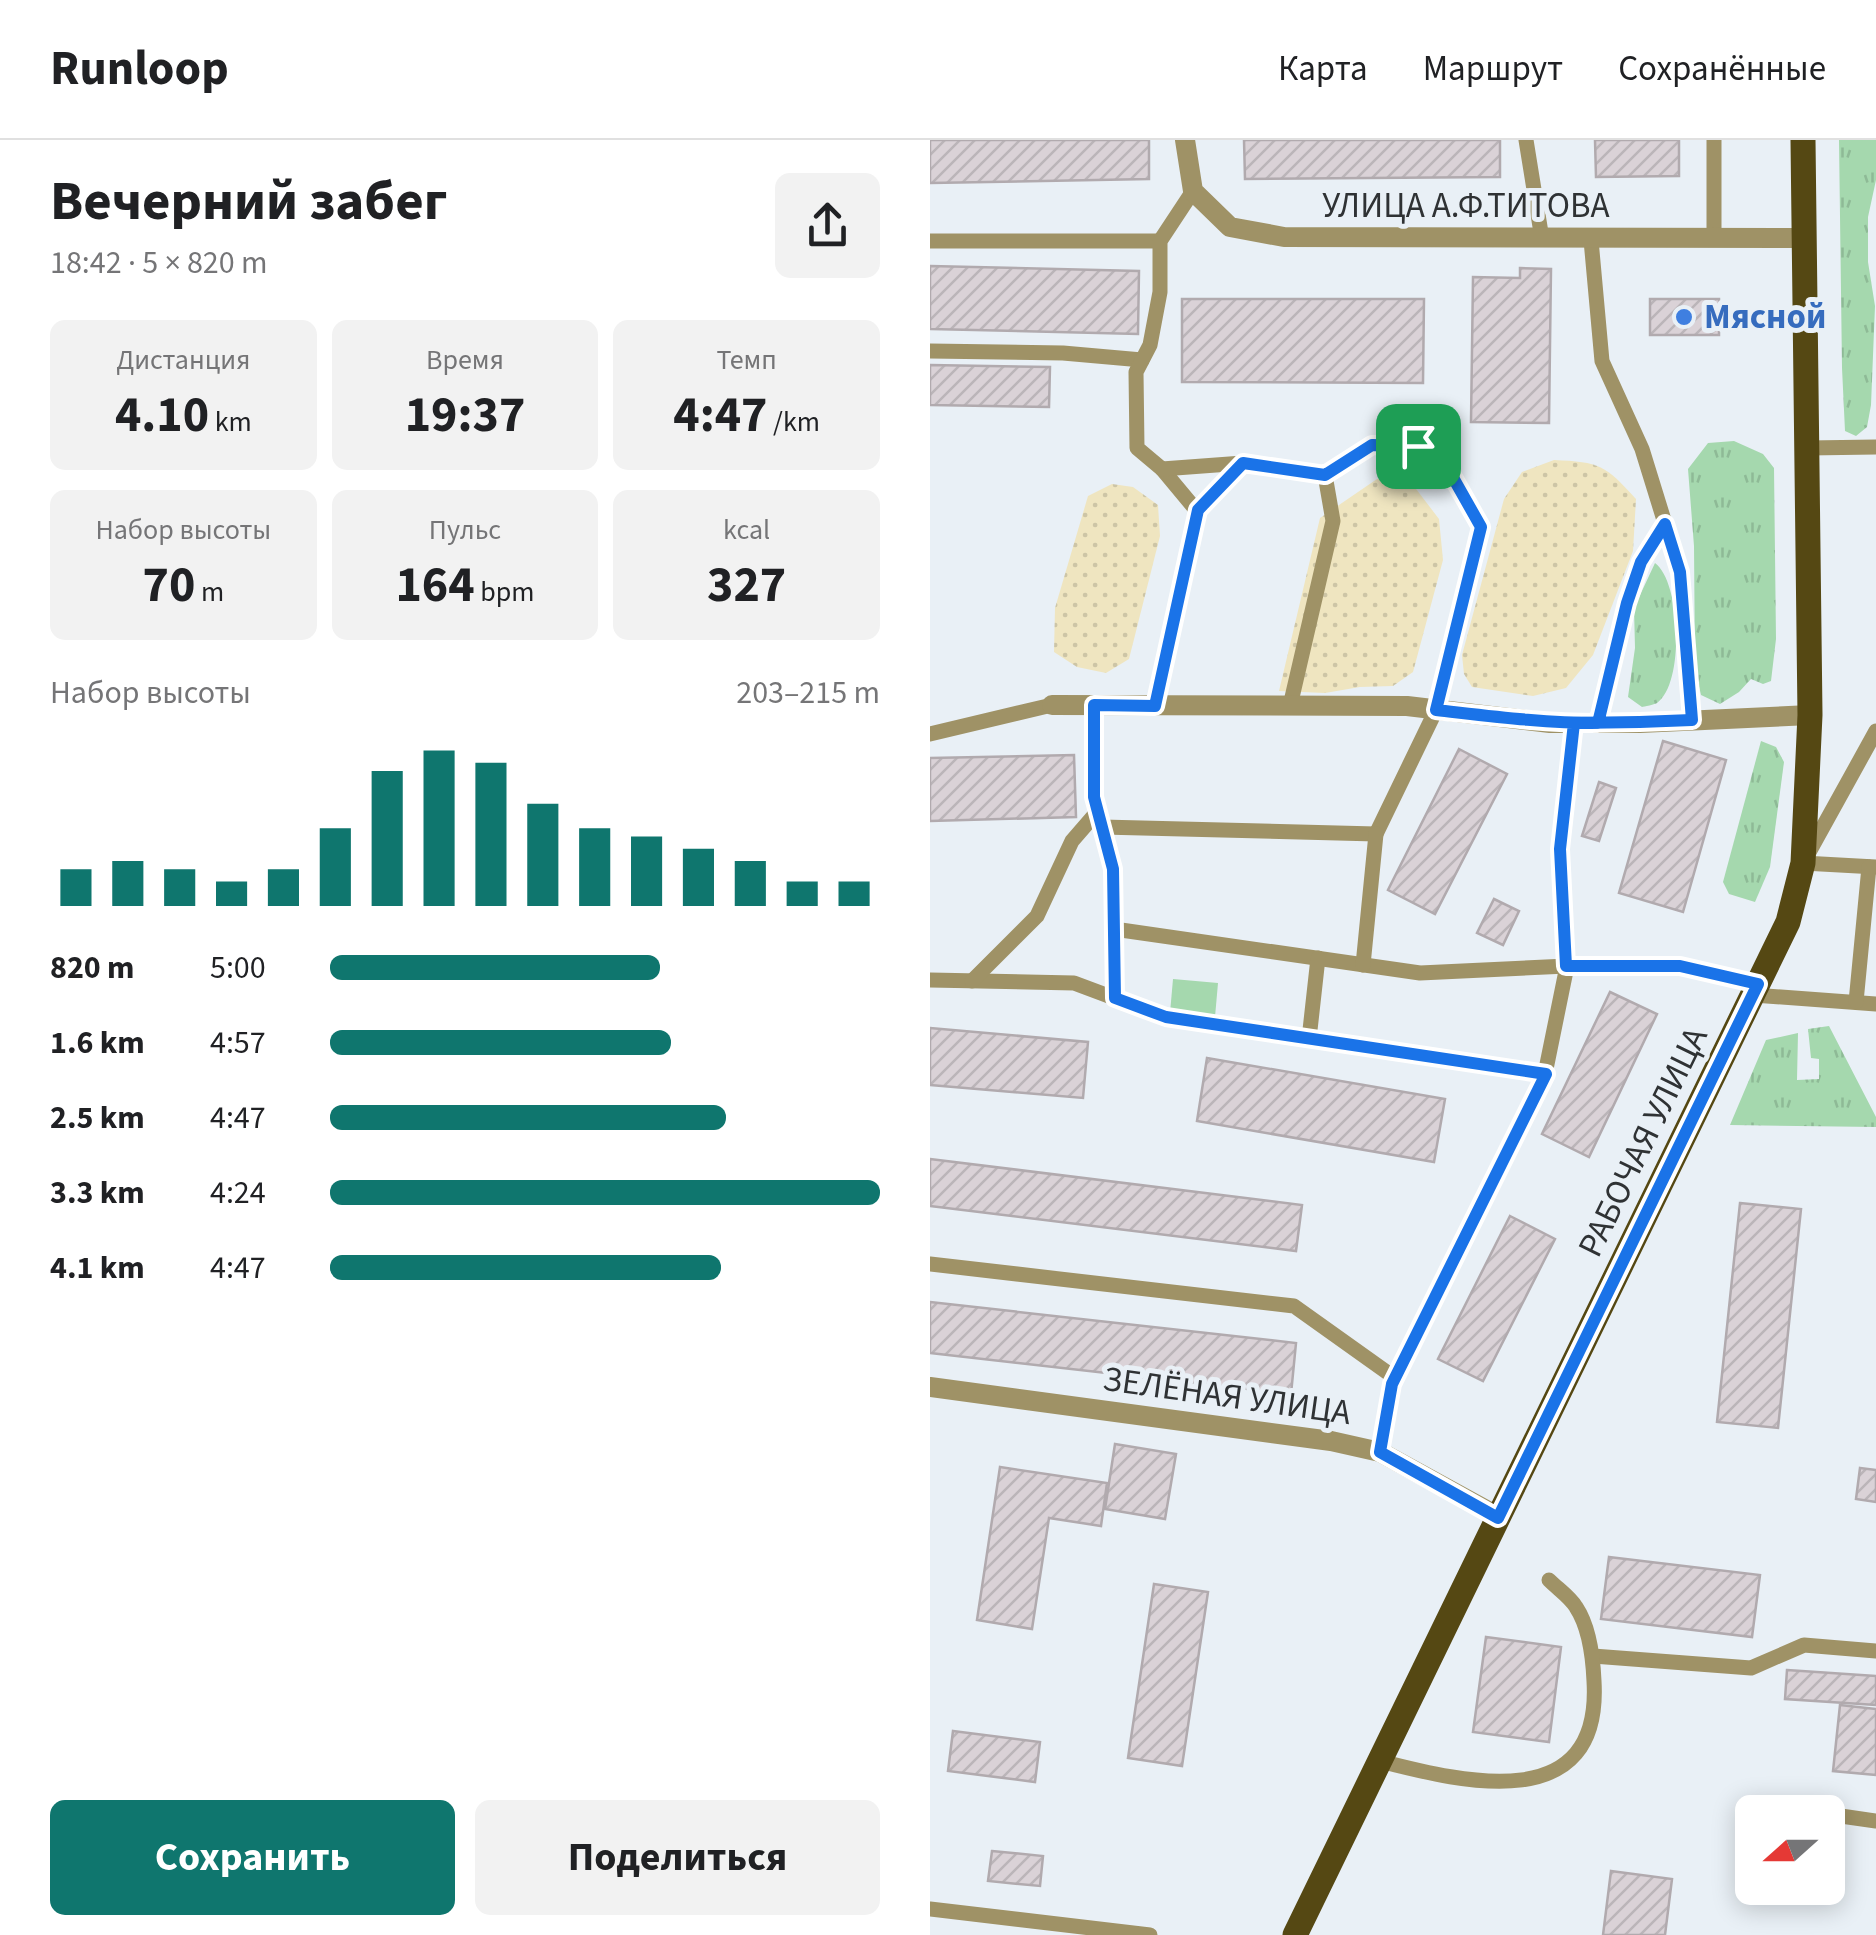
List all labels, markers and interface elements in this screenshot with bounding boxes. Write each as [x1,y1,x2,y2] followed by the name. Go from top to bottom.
[50,35,229,103] text: Runloop
[1278,44,1368,94] text: Карта
[1423,44,1563,94] text: Маршрут
[1618,44,1826,94] text: Сохранённые
[50,163,447,241] text: Вечерний забег
[775,173,880,278] button: share
[1322,181,1610,231] street label: УЛИЦА А.Ф.ТИТОВА
[50,240,268,286] text: 18:42 · 5 × 820 m
[1704,292,1826,342] place label: Мясной
[1673,306,1695,328] marker: Мясной
[116,340,251,380] text: Дистанция
[426,340,504,380] text: Время
[717,340,777,380] text: Темп
[115,380,209,451] text: 4.10
[405,380,525,451] text: 19:37
[673,380,768,451] text: 4:47
[209,402,252,442] text: km
[768,402,820,442] text: /km
[1376,404,1461,489] pin
[1391,419,1446,474] icon: arrive
[96,510,271,550] text: Набор высоты
[429,510,501,550] text: Пульс
[723,510,770,550] text: kcal
[143,550,195,621] text: 70
[395,550,475,621] text: 164
[707,550,786,621] text: 327
[195,572,224,612] text: m
[475,572,535,612] text: bpm
[50,670,251,716] text: Набор высоты
[736,670,880,716] text: 203–215 m
[50,945,135,991] text: 820 m
[210,945,266,991] text: 5:00
[1566,1019,1720,1265] street label: РАБОЧАЯ УЛИЦА
[50,1020,145,1066] text: 1.6 km
[210,1020,266,1066] text: 4:57
[50,1095,145,1141] text: 2.5 km
[210,1095,266,1141] text: 4:47
[50,1170,145,1216] text: 3.3 km
[210,1170,266,1216] text: 4:24
[50,1245,145,1291] text: 4.1 km
[210,1245,266,1291] text: 4:47
[1100,1354,1354,1438] street label: ЗЕЛЁНАЯ УЛИЦА
[1735,1795,1845,1905] north arrow
[1735,1795,1845,1905] map controls
[50,1800,455,1915] button: Сохранить
[475,1800,880,1915] button: Поделиться

